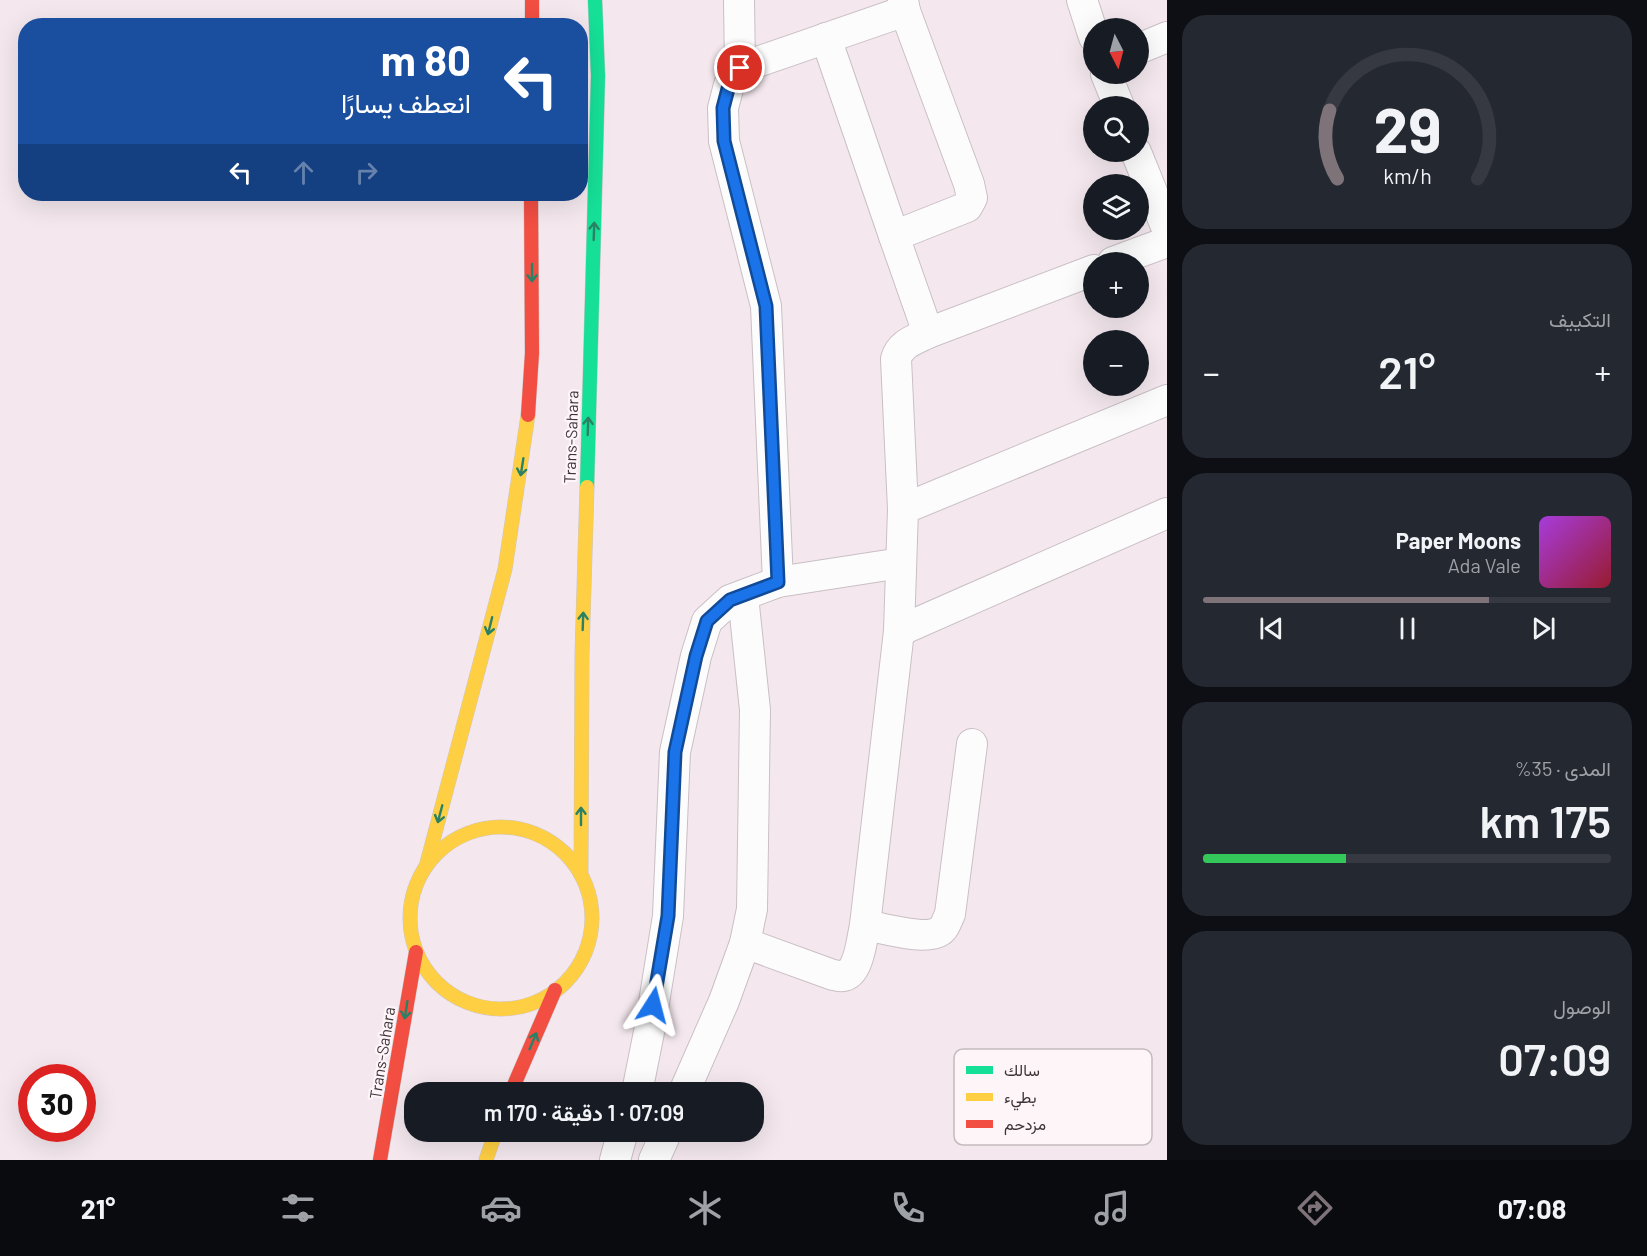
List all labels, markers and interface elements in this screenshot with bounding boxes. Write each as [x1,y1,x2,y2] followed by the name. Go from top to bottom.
[1083,18,1149,84] north arrow
[1083,18,1149,396] map controls
[381,34,471,84] text: 80 m
[492,42,570,120] icon: left
[714,42,765,93] pin
[723,51,756,84] icon: arrive
[341,86,471,118] text: انعطف يسارًا
[1373,91,1441,165] text: 29
[1083,96,1149,162] button: search
[224,156,257,189] icon: left
[287,156,320,189] icon: ahead
[350,156,383,189] icon: right
[1383,163,1431,188] text: km/h
[1083,174,1149,240] button: layers
[588,222,599,242] one-way arrow
[1083,252,1149,318] button: +
[526,262,538,282] one-way arrow
[1549,307,1611,331] text: التكييف
[1083,330,1149,396] button: −
[1378,344,1436,398] text: 21°
[1203,352,1220,392] text: −
[1594,352,1611,392] text: +
[559,390,582,484] street label: Trans-Sahara
[582,417,594,437] one-way arrow
[516,457,527,477] one-way arrow
[1396,527,1521,553] text: Paper Moons
[1448,553,1521,577] text: Ada Vale
[577,612,588,632] one-way arrow
[1255,612,1288,645] icon: previous
[1391,612,1424,645] icon: pause
[1527,612,1560,645] icon: next
[484,616,496,635] one-way arrow
[1515,756,1611,780] text: المدى · 35%
[1479,793,1611,847] text: 175 km
[434,805,446,824] one-way arrow
[576,807,587,827] one-way arrow
[621,973,685,1037] position arrow
[1553,994,1611,1018] text: الوصول
[401,999,412,1019] one-way arrow
[365,1005,398,1100] street label: Trans-Sahara
[1498,1031,1611,1085] text: 07:09
[528,1032,539,1050] one-way arrow
[954,1049,1152,1145] legend
[1004,1060,1040,1079] text: سالك
[18,1064,96,1142] speed limit sign: 30
[1004,1087,1036,1111] text: بطيء
[484,1099,684,1125] text: 07:09 · 1 دقيقة · 170 m
[1004,1114,1046,1135] text: مزدحم
[277,1187,319,1229] icon: filters
[480,1187,522,1229] icon: car
[684,1187,726,1229] icon: climate
[887,1187,929,1229] icon: phone
[1091,1187,1133,1229] icon: music
[1294,1187,1336,1229] icon: directions
[81,1192,116,1224] text: 21°
[1498,1192,1566,1224] text: 07:08

